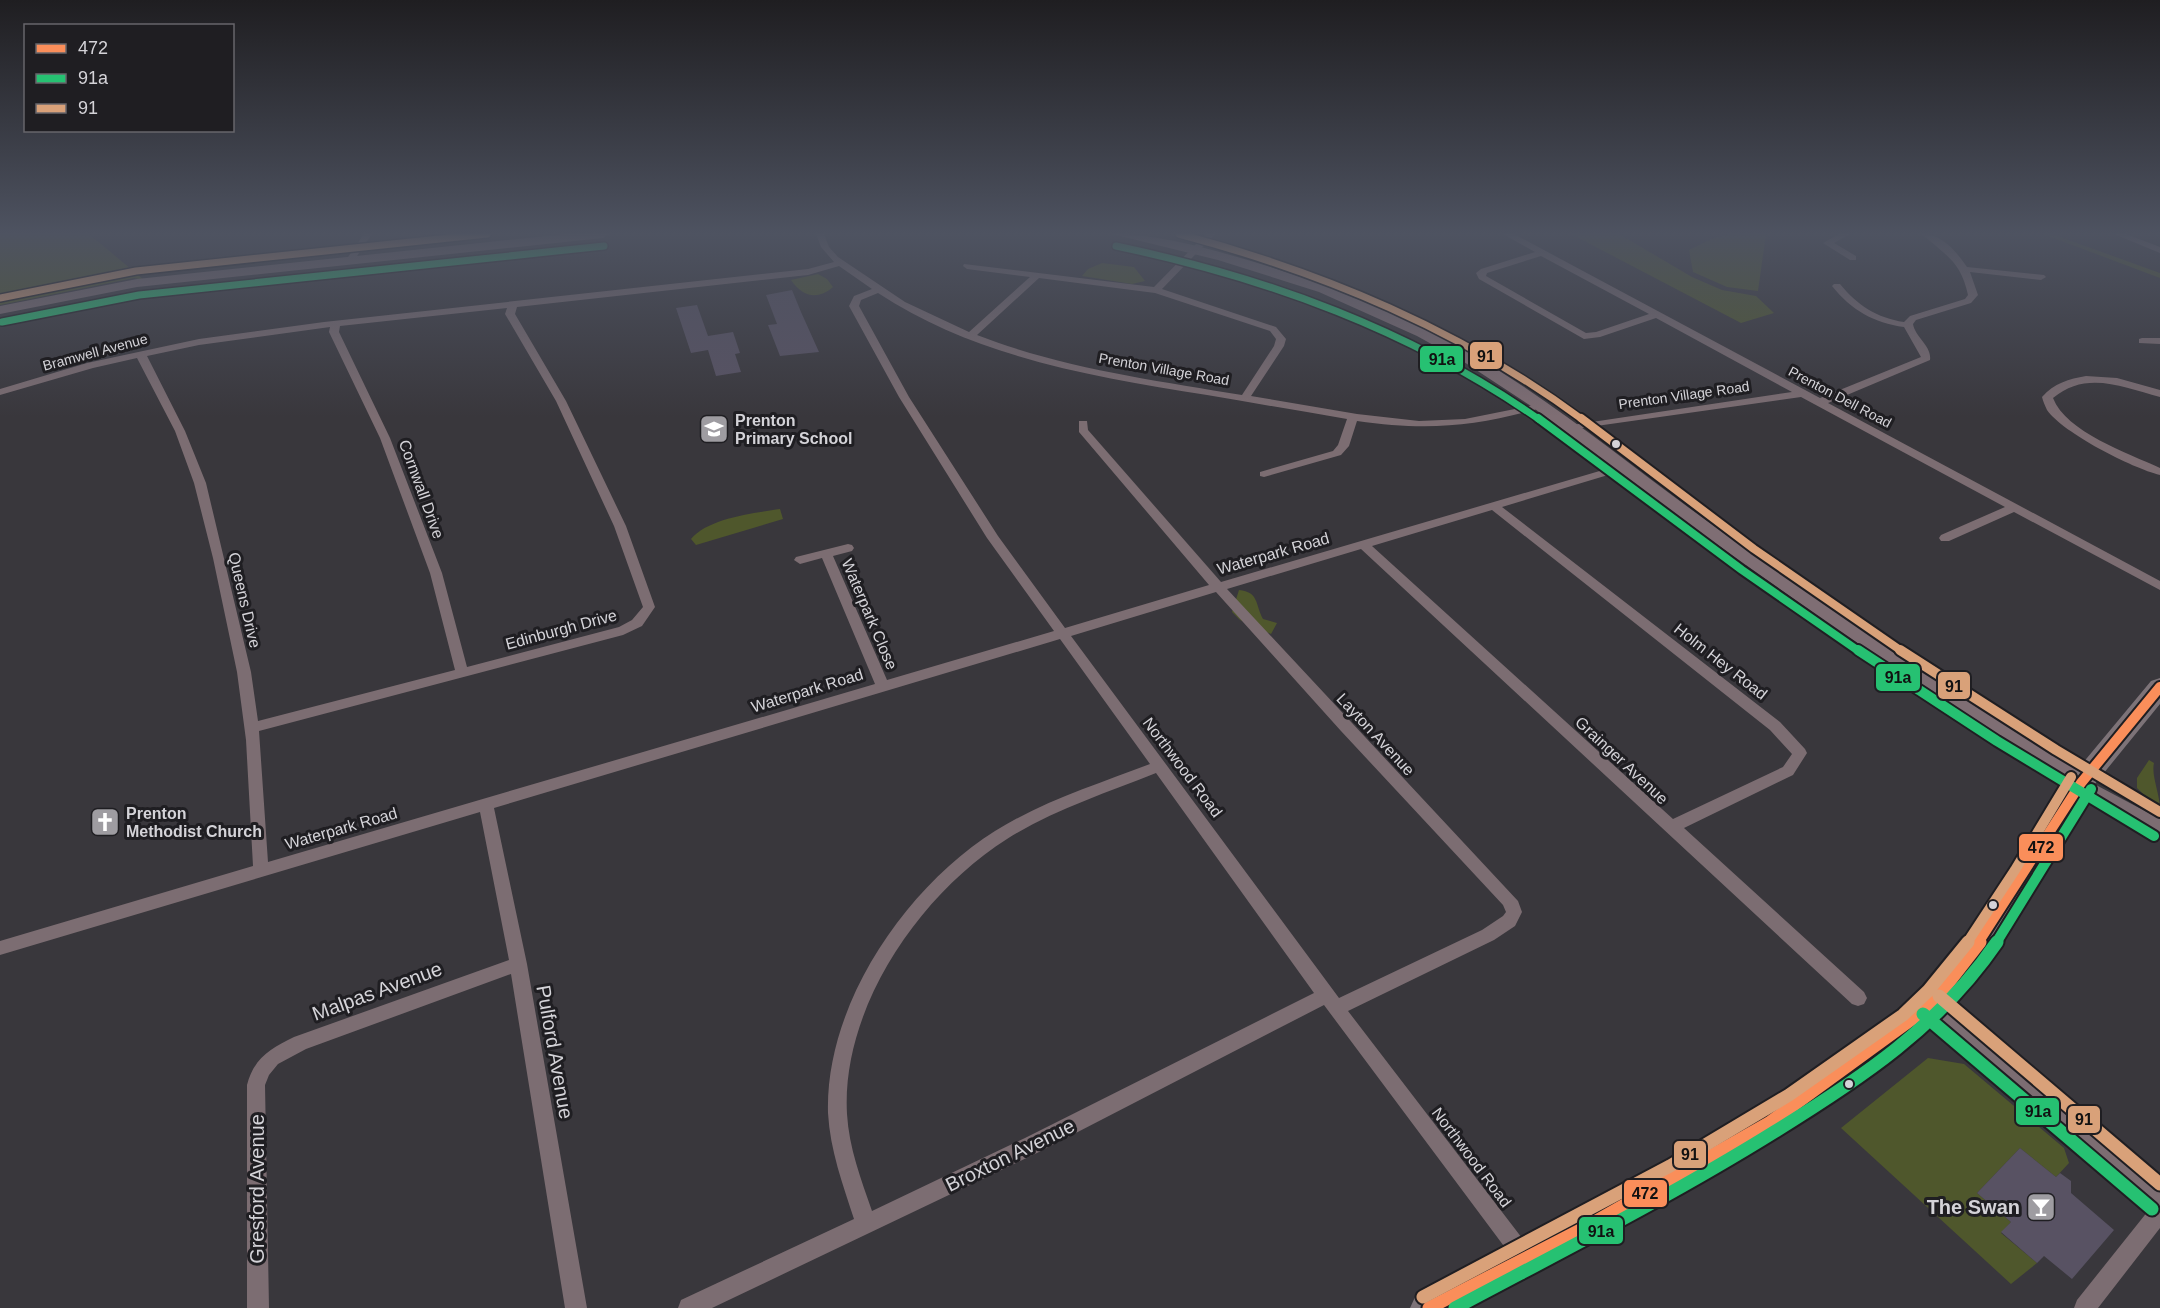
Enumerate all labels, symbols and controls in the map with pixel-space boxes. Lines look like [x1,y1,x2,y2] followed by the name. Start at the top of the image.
[24,24,234,132] legend
[78,38,108,58] text: 472
[78,68,109,88] text: 91a
[78,98,98,118] text: 91
[41,330,149,374] street label: Bramwell Avenue
[1469,341,1503,370] line badge: 91
[1419,345,1464,373] line badge: 91a
[1477,348,1495,365] text: 91
[1098,350,1230,388] street label: Prenton Village Road
[1429,351,1455,368] text: 91a
[1786,363,1894,431] street label: Prenton Dell Road
[1617,378,1751,412] street label: Prenton Village Road
[735,412,852,447] place label: Prenton Primary School
[698,413,730,445] school or university icon: Prenton Primary School
[396,437,447,541] street label: Cornwall Drive
[1610,438,1622,450] unlabelled marker
[1215,529,1331,578] street label: Waterpark Road
[225,551,264,650] street label: Queens Drive
[839,556,901,672] street label: Waterpark Close
[504,606,619,653] street label: Edinburgh Drive
[1671,620,1770,703] street label: Holm Hey Road
[1875,663,1921,692] line badge: 91a
[749,665,865,716] street label: Waterpark Road
[1885,669,1911,686] text: 91a
[1937,671,1971,700] line badge: 91
[1945,678,1963,695] text: 91
[1333,690,1418,779] street label: Layton Avenue
[1572,713,1671,807] street label: Grainger Avenue
[1140,714,1226,820] street label: Northwood Road
[283,804,399,853] street label: Waterpark Road
[126,805,262,840] place label: Prenton Methodist Church
[89,806,121,838] church icon: Prenton Methodist Church
[2018,833,2064,862] line badge: 472
[2028,839,2054,856] text: 472
[1987,899,1999,911] unlabelled marker
[309,957,445,1025] street label: Malpas Avenue
[532,983,578,1121] street label: Pulford Avenue
[1843,1078,1855,1090] unlabelled marker
[2015,1097,2060,1126] line badge: 91a
[2025,1103,2051,1120] text: 91a
[1429,1104,1515,1210] street label: Northwood Road
[2067,1105,2101,1134] line badge: 91
[2075,1111,2093,1128] text: 91
[246,1114,268,1264] street label: Gresford Avenue
[942,1114,1078,1196] street label: Broxton Avenue
[1673,1140,1707,1169] line badge: 91
[1681,1146,1699,1163] text: 91
[1623,1179,1668,1208] line badge: 472
[1632,1185,1658,1202] text: 472
[2025,1191,2057,1223] bar icon: The Swan
[1927,1196,2020,1218] place label: The Swan
[1578,1216,1624,1245] line badge: 91a
[1588,1223,1614,1240] text: 91a

